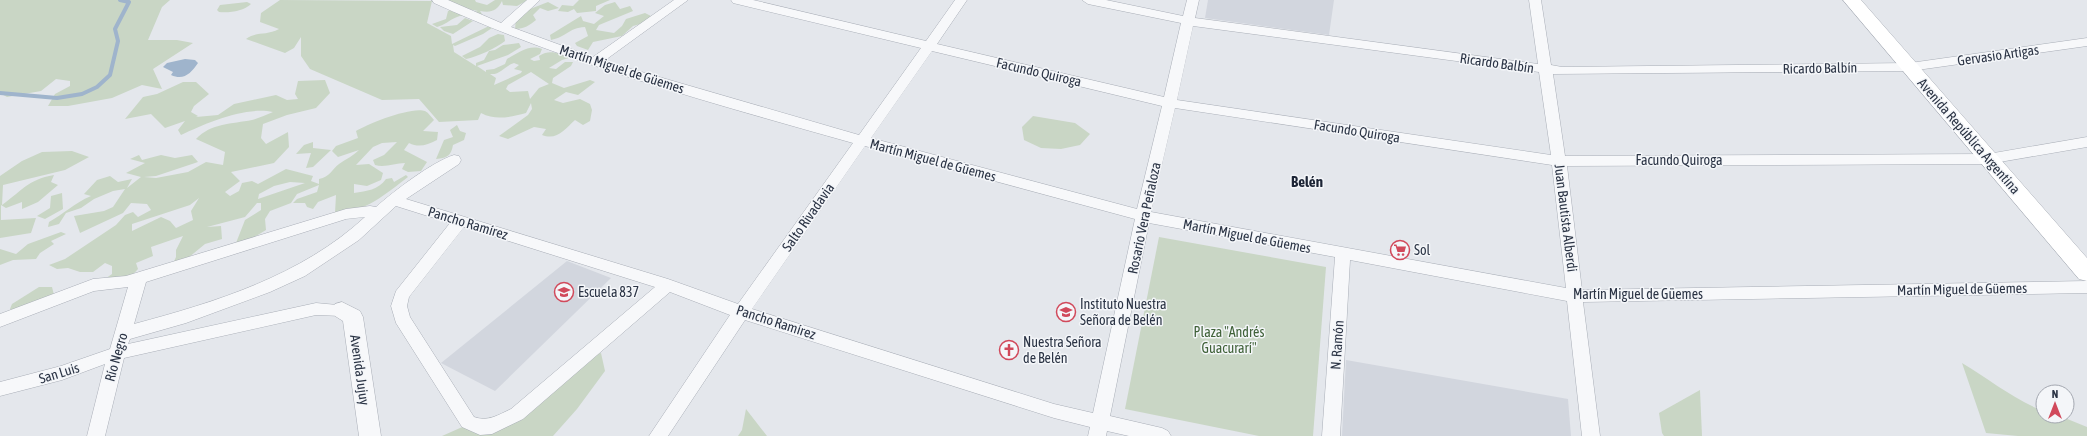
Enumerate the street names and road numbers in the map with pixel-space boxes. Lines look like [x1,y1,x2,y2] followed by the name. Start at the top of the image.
[558,41,686,97] street label: Martín Miguel de Güemes
[1956,41,2040,69] street label: Gervasio Artigas
[1459,50,1535,76] street label: Ricardo Balbín
[995,54,1083,90] street label: Facundo Quiroga
[1783,59,1857,77] street label: Ricardo Balbín
[1914,75,2024,197] street label: Avenida República Argentina
[1313,116,1401,146] street label: Facundo Quiroga
[868,135,998,185] street label: Martín Miguel de Güemes
[1636,152,1722,168] street label: Facundo Quiroga
[1124,161,1164,275] street label: Rosario Vera Peñaloza
[1551,163,1581,273] street label: Juan Bautista Alberdi
[779,180,837,254] street label: Salto Rivadavia
[426,203,510,243] street label: Pancho Ramírez
[1182,216,1312,256] street label: Martín Miguel de Güemes
[1897,280,2027,298] street label: Martín Miguel de Güemes
[1573,286,1703,302] street label: Martín Miguel de Güemes
[734,302,818,342] street label: Pancho Ramírez
[1327,320,1347,370] street label: N. Ramón
[101,331,131,383] street label: Río Negro
[347,334,373,406] street label: Avenida Jujuy
[37,359,81,387] street label: San Luis

